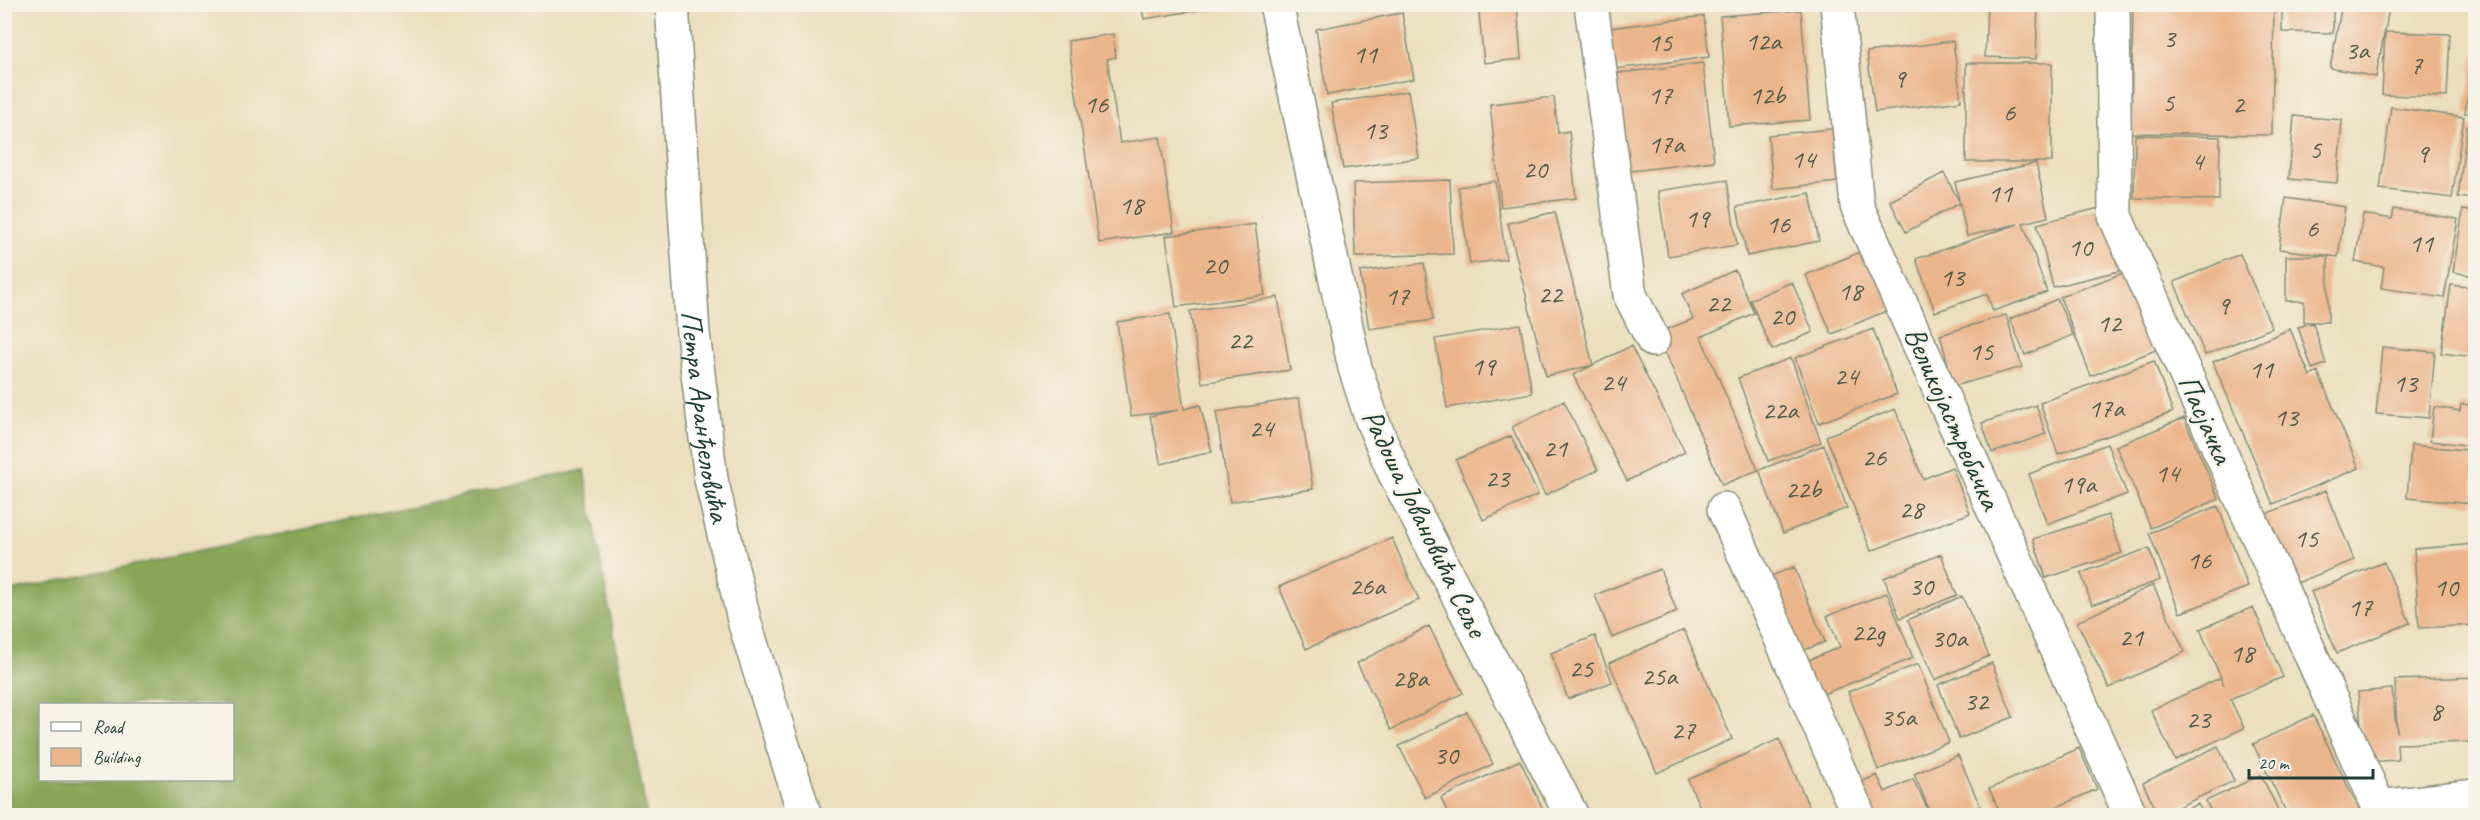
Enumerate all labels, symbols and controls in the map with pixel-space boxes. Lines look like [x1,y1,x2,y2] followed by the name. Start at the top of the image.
[2163,21,2177,55] house number: 3
[1745,24,1783,58] house number: 12a
[1648,25,1674,59] house number: 15
[2345,33,2371,67] house number: 3a
[1353,37,1379,71] house number: 11
[2410,48,2424,82] house number: 7
[1893,61,1907,95] house number: 9
[1648,78,1674,112] house number: 17
[1749,78,1786,112] house number: 12b
[2162,85,2176,119] house number: 5
[1084,87,1109,121] house number: 16
[2232,87,2246,121] house number: 2
[2003,95,2016,129] house number: 6
[1363,113,1389,147] house number: 13
[1648,127,1686,161] house number: 17a
[2309,132,2323,166] house number: 5
[2416,136,2430,170] house number: 9
[1791,142,1818,176] house number: 14
[2191,144,2206,178] house number: 4
[1523,152,1549,186] house number: 20
[1988,176,2014,210] house number: 11
[1119,188,1146,222] house number: 18
[1685,201,1711,235] house number: 19
[1766,207,1791,241] house number: 16
[2306,211,2319,245] house number: 6
[2409,226,2435,260] house number: 11
[2068,230,2094,264] house number: 10
[1203,248,1229,282] house number: 20
[1940,260,1966,294] house number: 13
[1838,274,1865,308] house number: 18
[1538,277,1564,311] house number: 22
[1385,279,1411,313] house number: 17
[1706,286,1732,320] house number: 22
[2217,288,2231,322] house number: 9
[1770,299,1796,333] house number: 20
[2097,306,2123,340] house number: 12
[673,310,740,528] street label: Петра Аранђеловића
[1896,321,2011,517] street label: Великојастребачка
[1228,323,1254,357] house number: 22
[1969,334,1995,368] house number: 15
[1471,349,1497,383] house number: 19
[2249,352,2275,386] house number: 11
[1834,359,1861,393] house number: 24
[1601,365,1628,399] house number: 24
[2393,366,2419,400] house number: 13
[2170,369,2243,471] street label: Пасјачка
[2088,391,2126,425] house number: 17a
[1762,393,1800,427] house number: 22a
[2274,400,2300,434] house number: 13
[1353,403,1498,645] street label: Радоша Јовановића Сеље
[1249,411,1276,445] house number: 24
[1543,431,1569,465] house number: 21
[1862,440,1887,474] house number: 26
[2155,456,2182,490] house number: 14
[1485,461,1511,495] house number: 23
[2060,467,2098,501] house number: 19a
[1785,472,1822,506] house number: 22b
[1899,492,1926,526] house number: 28
[2294,521,2320,555] house number: 15
[2187,543,2212,577] house number: 16
[1349,569,1387,603] house number: 26a
[1909,569,1935,603] house number: 30
[2434,570,2460,604] house number: 10
[2348,590,2374,624] house number: 17
[1851,615,1886,649] house number: 22g
[2119,620,2145,654] house number: 21
[1931,621,1969,655] house number: 30a
[2230,636,2257,670] house number: 18
[1569,651,1595,685] house number: 25
[1641,659,1679,693] house number: 25a
[1392,661,1430,695] house number: 28a
[1964,684,1990,718] house number: 32
[2430,694,2445,728] house number: 8
[1880,700,1918,734] house number: 35a
[2186,702,2212,736] house number: 23
[39,703,234,781] legend
[1671,713,1697,747] house number: 27
[93,716,126,738] text: Road
[1434,738,1460,772] house number: 30
[2249,742,2374,780] scale bar
[93,746,142,768] text: Building
[2258,752,2291,774] text: 20 m

